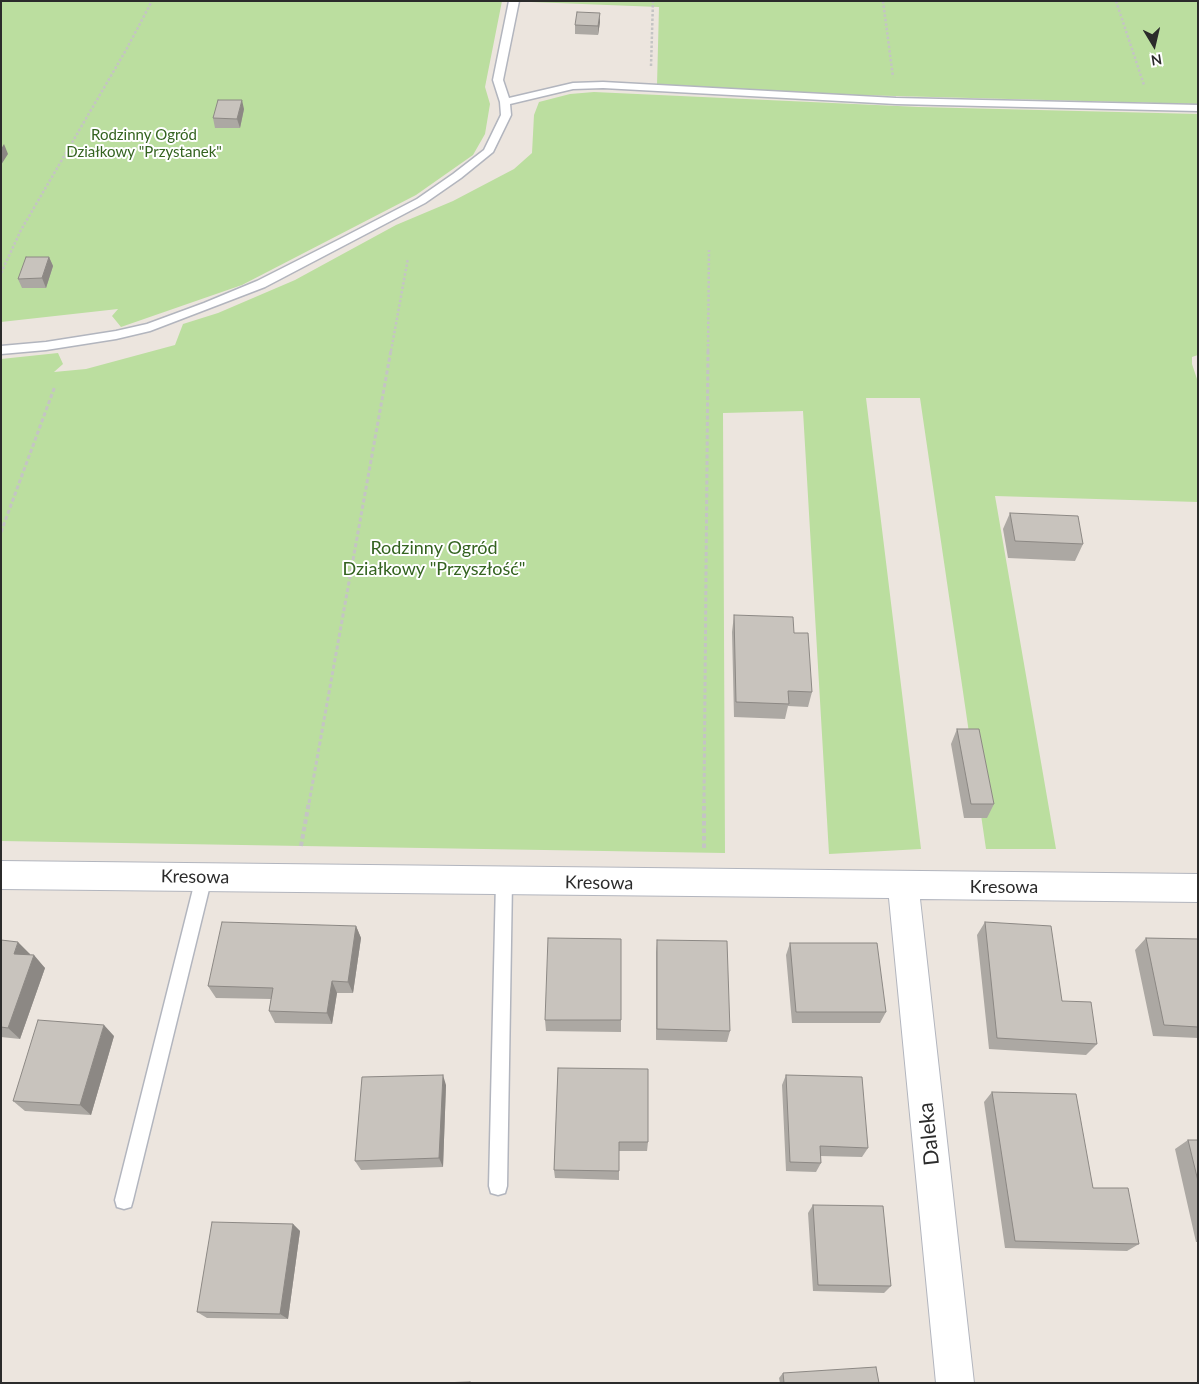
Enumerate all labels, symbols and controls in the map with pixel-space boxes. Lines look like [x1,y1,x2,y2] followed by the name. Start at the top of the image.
[1129,20,1179,70] north arrow
[1150,51,1163,70] text: N
[66,126,222,161] park label: Rodzinny Ogród Działkowy "Przystanek"
[342,537,526,580] park label: Rodzinny Ogród Działkowy "Przyszłość"
[161,866,229,888] street label: Kresowa
[565,872,633,894] street label: Kresowa
[970,876,1038,898] street label: Kresowa
[913,1101,945,1167] street label: Daleka

